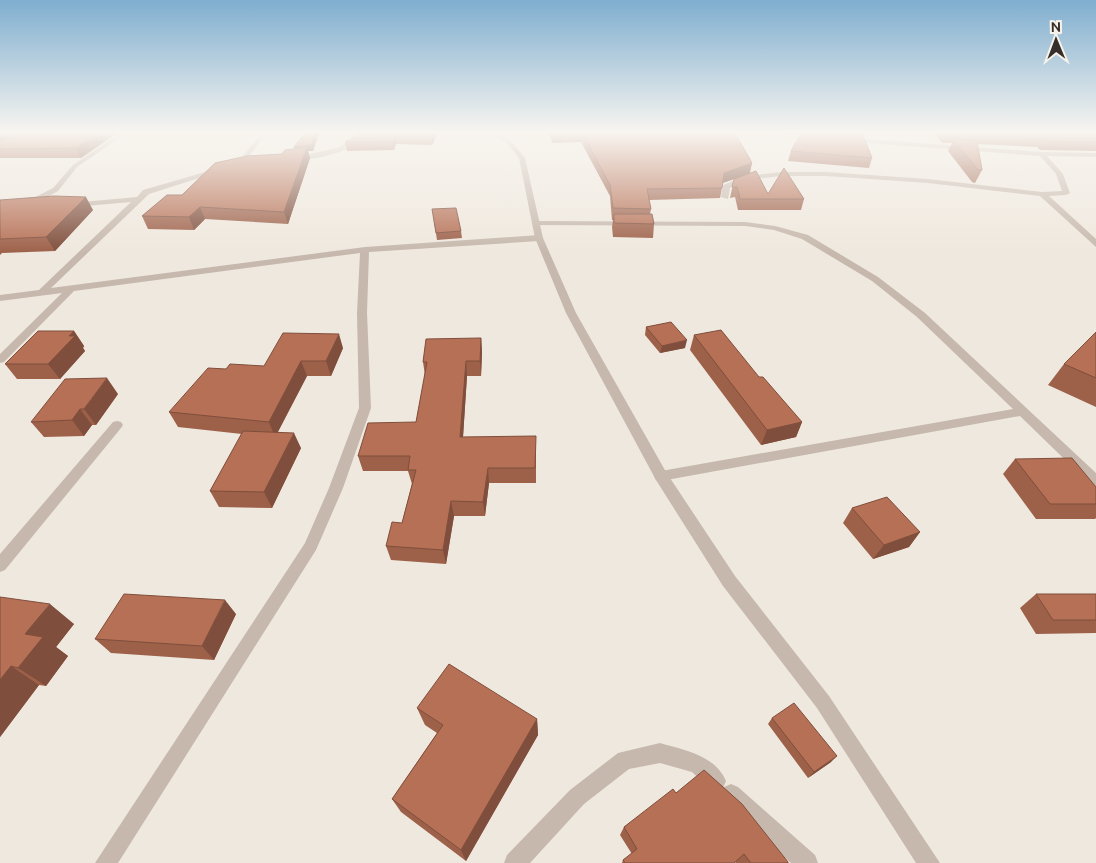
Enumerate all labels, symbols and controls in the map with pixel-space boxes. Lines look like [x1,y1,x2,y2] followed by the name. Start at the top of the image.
[1031,15,1081,65] north arrow
[1050,19,1061,35] text: N

